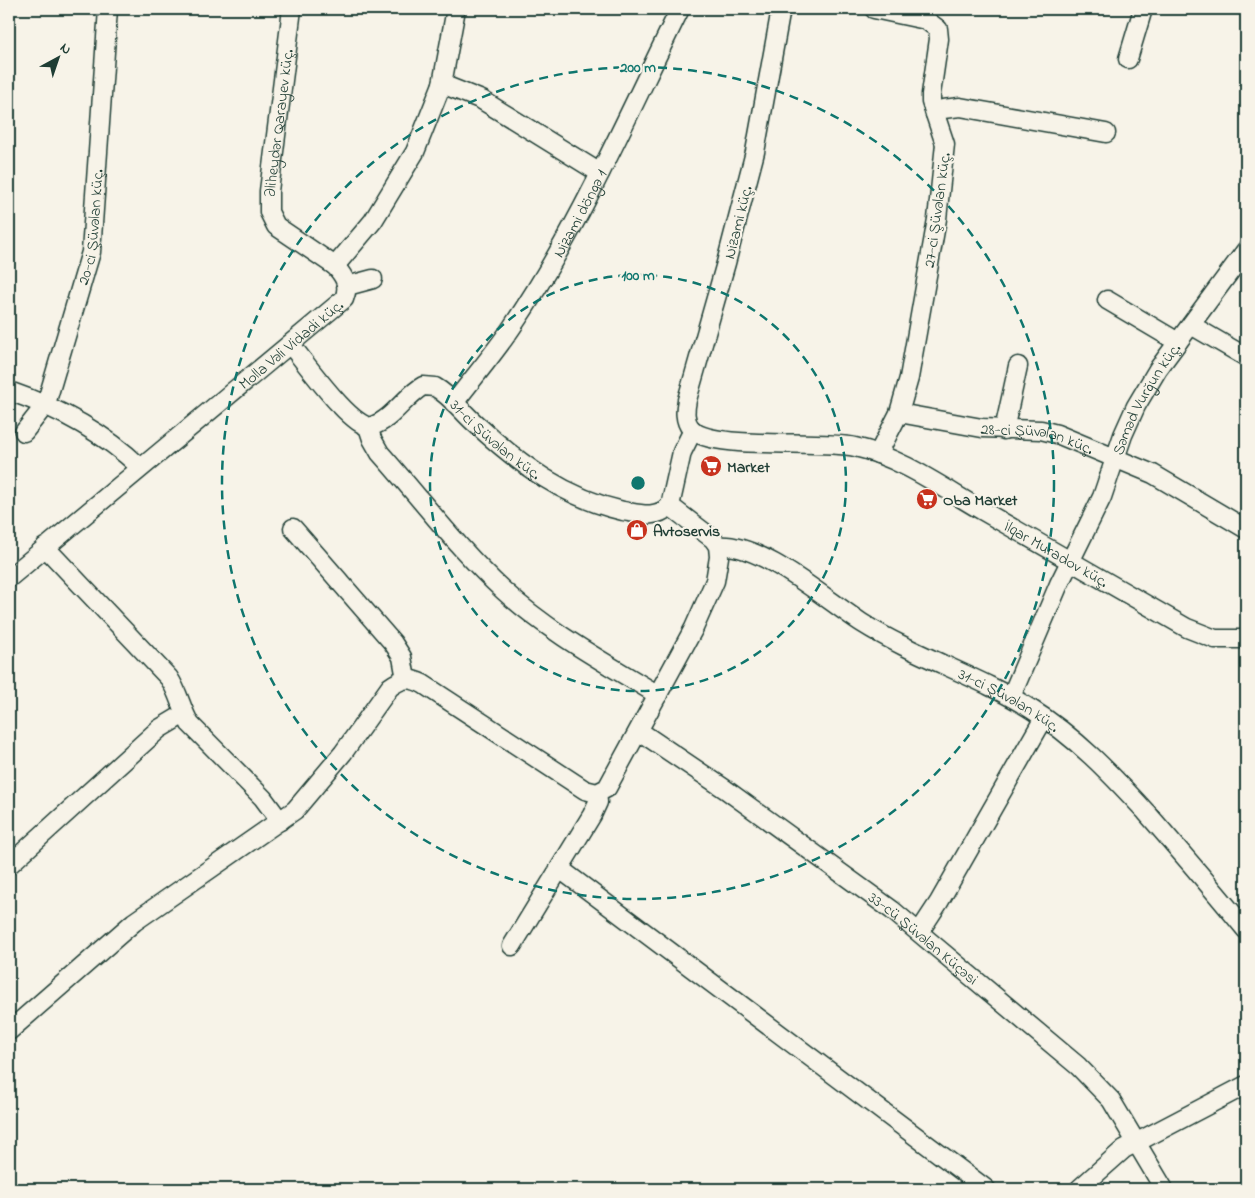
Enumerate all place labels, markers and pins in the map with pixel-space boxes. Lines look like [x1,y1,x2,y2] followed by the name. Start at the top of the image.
[699,454,723,478] supermarket icon: Market
[727,456,770,480] place label: Market
[629,474,647,492] centre of rings
[915,487,939,511] supermarket icon: Oba Market
[943,489,1018,513] place label: Oba Market
[625,518,649,542] shop icon: Avtoservis
[653,520,720,544] place label: Avtoservis

